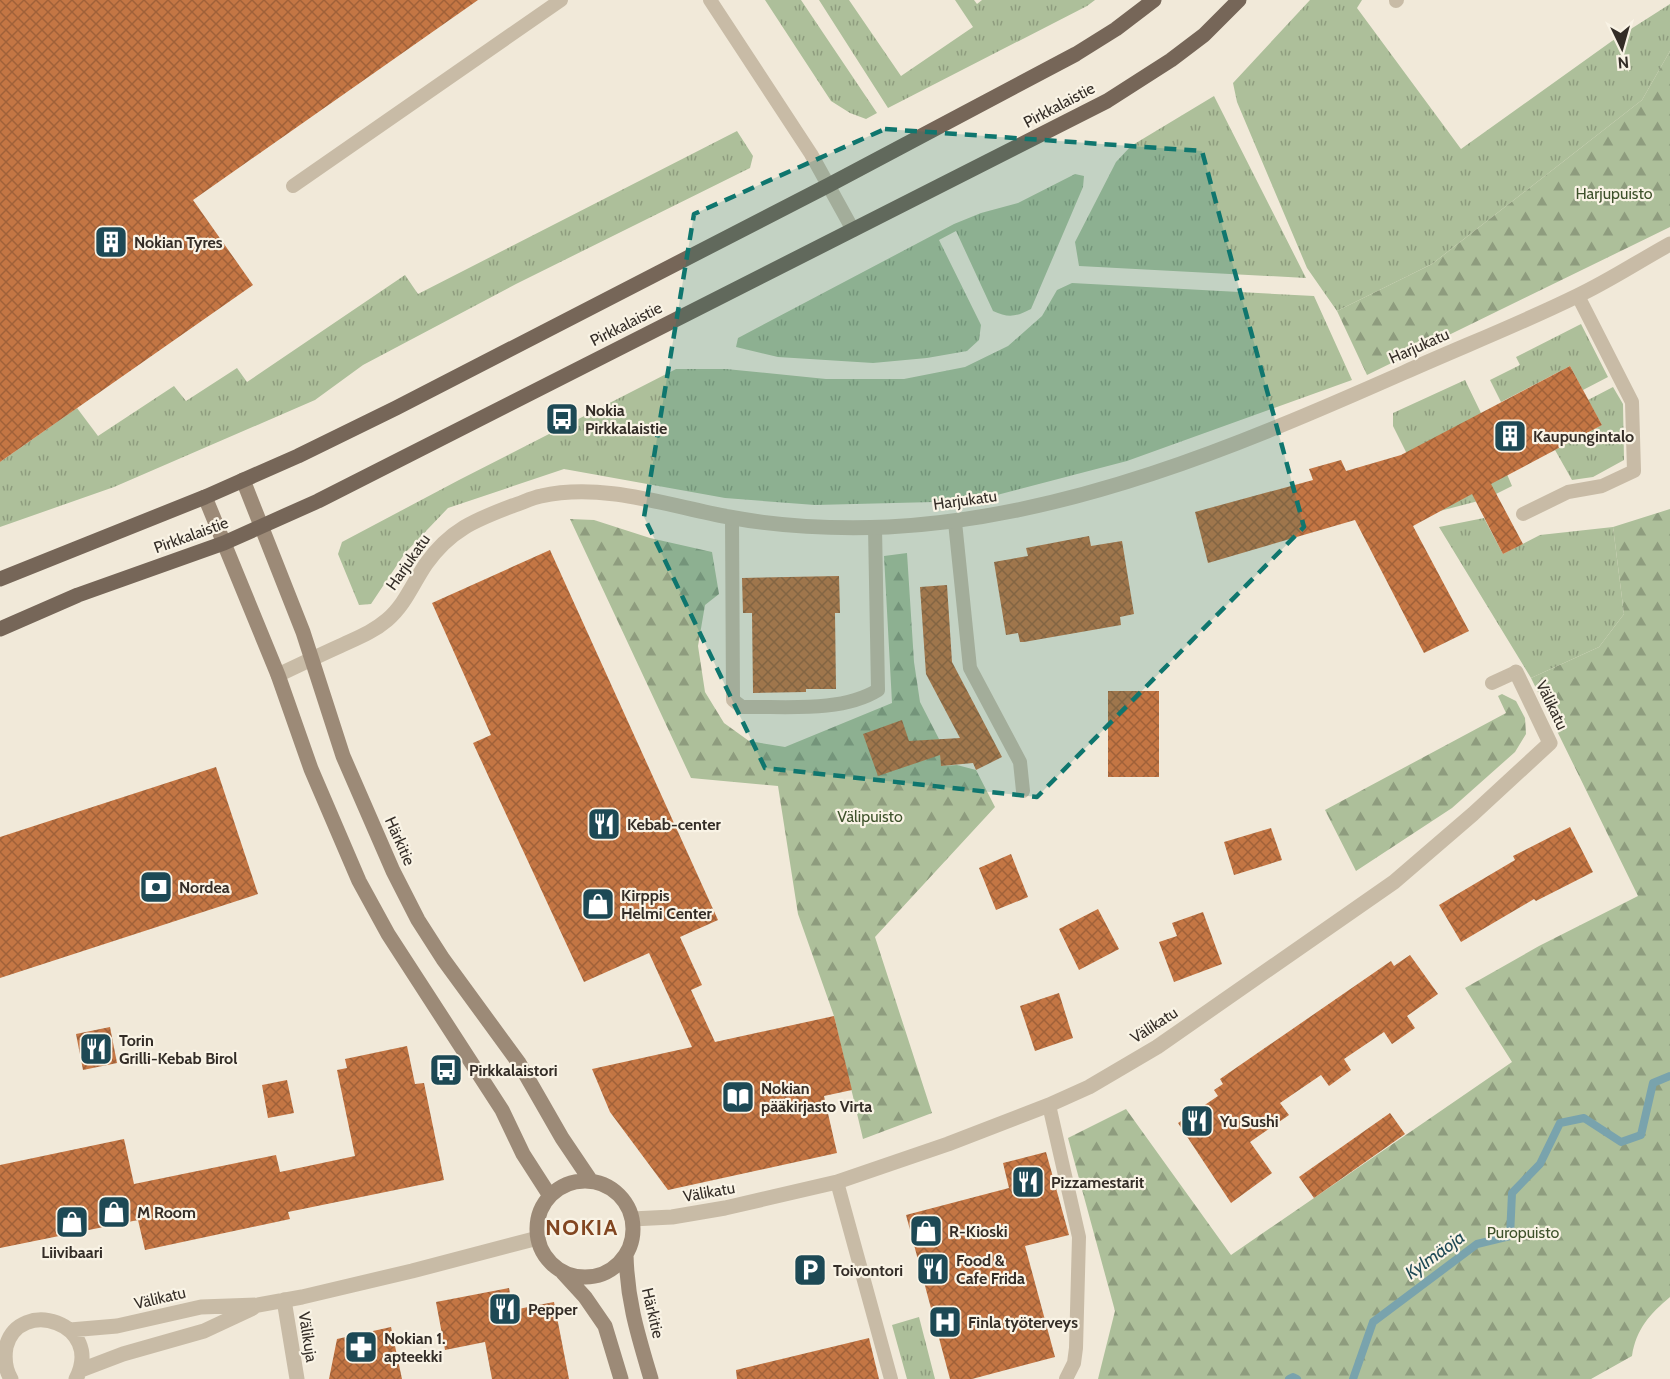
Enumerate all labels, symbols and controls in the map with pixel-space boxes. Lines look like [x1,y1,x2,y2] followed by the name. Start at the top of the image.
[1592,18,1652,78] north arrow
[1617,52,1630,72] text: N
[1020,78,1098,132] street label: Pirkkalaistie
[1575,184,1653,203] park label: Harjupuisto
[93,224,129,260] building icon: Nokian Tyres
[134,233,223,252] place label: Nokian Tyres
[587,298,665,350] street label: Pirkkalaistie
[1386,324,1452,368] street label: Harjukatu
[544,401,580,437] bus stop icon: Nokia Pirkkalaistie
[585,401,667,438] place label: Nokia Pirkkalaistie
[1492,418,1528,454] building icon: Kaupungintalo
[1533,427,1634,446] place label: Kaupungintalo
[932,486,998,514] street label: Harjukatu
[151,513,231,557] street label: Pirkkalaistie
[382,530,434,594] street label: Harjukatu
[1532,677,1572,733] street label: Välikatu
[586,806,622,842] restaurant icon: Kebab-center
[837,807,903,826] park label: Välipuisto
[381,814,419,868] street label: Härkitie
[627,815,722,834] place label: Kebab-center
[138,869,174,905] bank icon: Nordea
[179,878,230,897] place label: Nordea
[580,886,616,922] shop icon: Kirppis Helmi Center
[621,886,713,923] place label: Kirppis Helmi Center
[1127,1003,1181,1047] street label: Välikatu
[78,1031,114,1067] restaurant icon: Torin Grilli-Kebab Birol
[119,1031,237,1068] place label: Torin Grilli-Kebab Birol
[428,1052,464,1088] bus stop icon: Pirkkalaistori
[469,1061,558,1080] place label: Pirkkalaistori
[720,1079,756,1115] library icon: Nokian pääkirjasto Virta
[761,1079,872,1116] place label: Nokian pääkirjasto Virta
[1179,1103,1215,1139] restaurant icon: Yu Sushi
[1219,1112,1279,1131] place label: Yu Sushi
[1010,1164,1046,1200] restaurant icon: Pizzamestarit
[1051,1173,1145,1192] place label: Pizzamestarit
[682,1178,736,1206] street label: Välikatu
[96,1194,132,1230] shop icon: M Room
[137,1203,196,1222] place label: M Room
[54,1204,90,1240] shop icon: Liivibaari
[908,1213,944,1249] shop icon: R-Kioski
[545,1214,619,1241] district label: NOKIA
[949,1222,1008,1241] place label: R-Kioski
[1487,1223,1559,1242] park label: Puropuisto
[1401,1226,1469,1284] water label: Kylmäoja
[41,1243,103,1262] place label: Liivibaari
[915,1251,951,1287] restaurant icon: Food & Cafe Frida
[956,1251,1025,1288] place label: Food & Cafe Frida
[792,1252,828,1288] parking icon: Toivontori
[833,1261,903,1280] place label: Toivontori
[132,1283,188,1313] street label: Välikatu
[638,1286,668,1340] street label: Härkitie
[487,1291,523,1327] restaurant icon: Pepper
[528,1300,578,1319] place label: Pepper
[927,1304,963,1340] hospital icon: Finla työterveys
[295,1311,321,1364] street label: Välikuja
[968,1313,1078,1332] place label: Finla työterveys
[343,1329,379,1365] pharmacy icon: Nokian 1. apteekki
[384,1329,446,1366] place label: Nokian 1. apteekki

